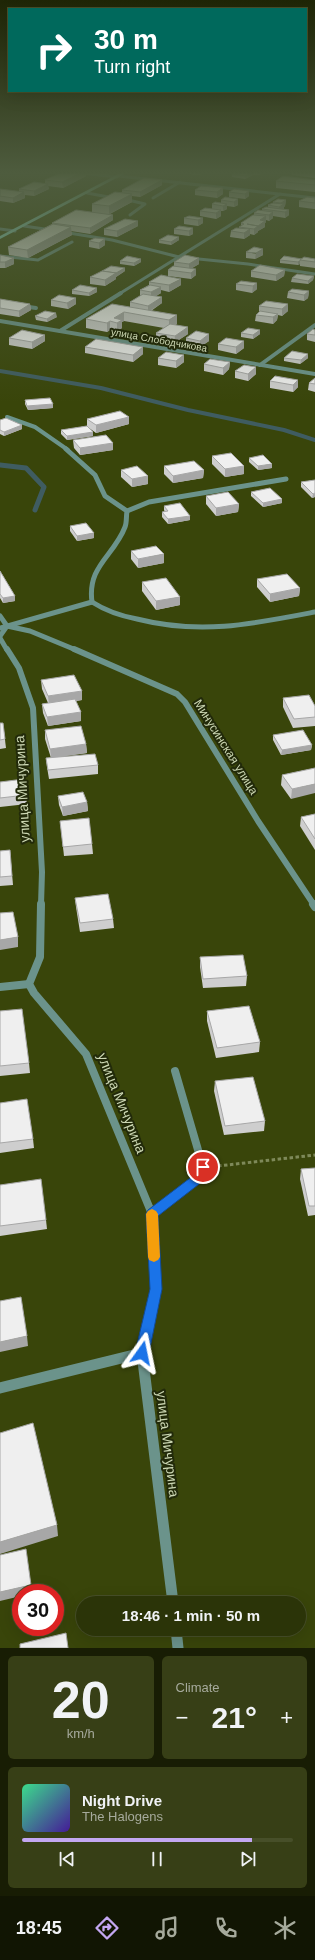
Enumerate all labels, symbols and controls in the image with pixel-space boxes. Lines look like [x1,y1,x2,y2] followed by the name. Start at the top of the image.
[28,24,80,76] icon: right
[94,24,158,55] text: 30 m
[94,57,170,77] text: Turn right
[110,326,208,354] street label: улица Слободчикова
[191,697,261,797] street label: Минусинская улица
[11,735,33,843] street label: улица Мичурина
[95,1050,150,1156] street label: улица Мичурина
[186,1150,220,1184] pin
[192,1156,214,1178] icon: arrive
[121,1332,163,1374] position arrow
[154,1390,182,1498] street label: улица Мичурина
[12,1584,64,1636] speed limit sign: 30
[122,1607,260,1624] text: 18:46 · 1 min · 50 m
[52,1671,110,1729] text: 20
[176,1680,220,1695] text: Climate
[212,1701,257,1734] text: 21°
[176,1705,188,1730] text: −
[280,1705,293,1730] text: +
[67,1726,95,1741] text: km/h
[82,1792,162,1809] text: Night Drive
[82,1809,163,1824] text: The Halogens
[56,1848,78,1870] icon: previous
[146,1848,168,1870] icon: pause
[237,1848,259,1870] icon: next
[93,1914,121,1942] icon: directions
[153,1914,181,1942] icon: music
[212,1914,240,1942] icon: phone
[271,1914,299,1942] icon: climate
[16,1918,62,1938] text: 18:45

